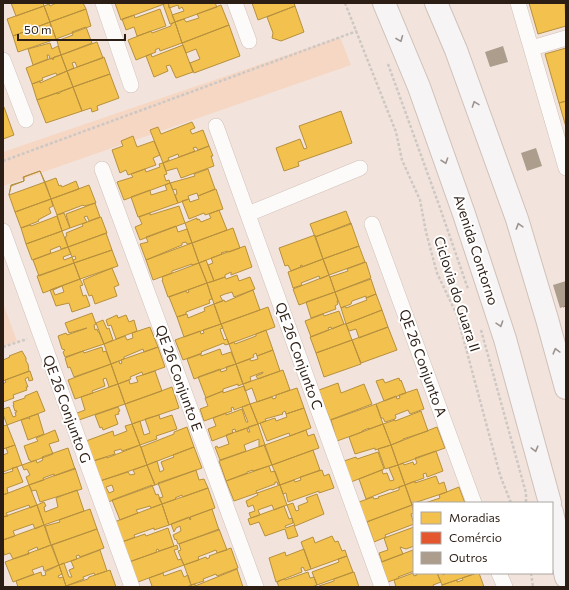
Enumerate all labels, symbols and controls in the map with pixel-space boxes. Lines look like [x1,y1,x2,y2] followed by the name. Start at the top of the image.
[18,16,125,42] scale bar
[24,22,52,36] text: 50 m
[395,35,403,42] one-way arrow
[471,100,480,107] one-way arrow
[440,157,449,164] one-way arrow
[451,192,502,307] street label: Avenida Contorno
[515,223,524,230] one-way arrow
[431,234,484,354] street label: Ciclovia do Guara II
[272,300,327,412] street label: QE 26 Conjunto C
[396,307,451,419] street label: QE 26 Conjunto A
[495,320,504,327] one-way arrow
[152,322,207,433] street label: QE 26 Conjunto E
[552,347,561,354] one-way arrow
[40,353,95,465] street label: QE 26 Conjunto G
[530,445,539,452] one-way arrow
[413,502,553,574] legend
[449,510,500,524] text: Moradias
[449,530,502,544] text: Comércio
[449,550,488,564] text: Outros

